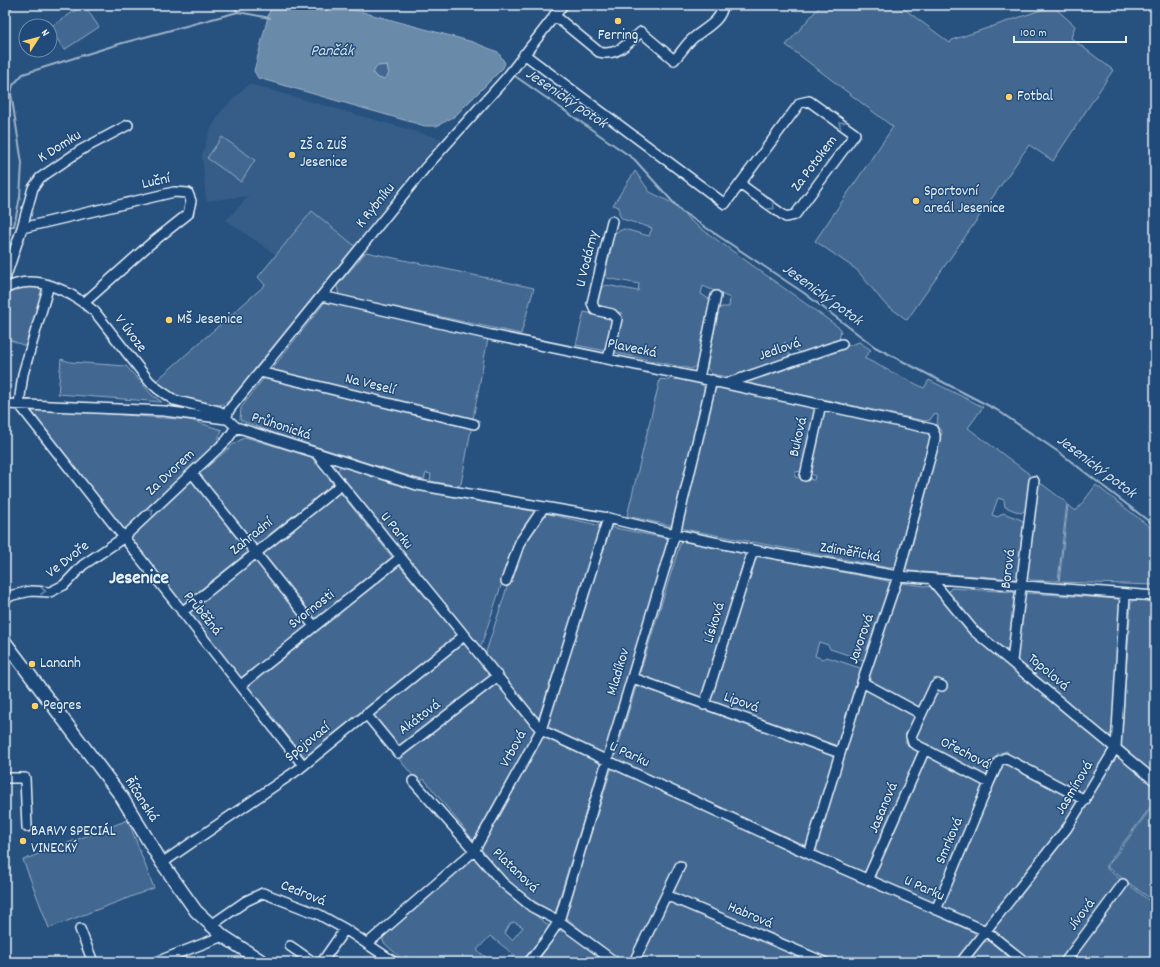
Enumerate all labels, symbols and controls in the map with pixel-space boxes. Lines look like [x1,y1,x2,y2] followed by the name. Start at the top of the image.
[613,16,623,26] marker: Ferring
[18,18,58,58] north arrow
[1014,18,1126,44] scale bar
[598,25,638,47] place label: Ferring
[1020,25,1047,42] text: 100 m
[36,26,53,41] text: N
[310,40,355,63] water label: Pančák
[521,63,613,136] water label: Jesenický potok
[1017,86,1053,108] place label: Fotbal
[1004,92,1014,102] marker: Fotbal
[838,121,845,129] one-way arrow
[34,125,86,169] street label: K Domku
[786,131,844,197] street label: Za Potokem
[300,135,348,174] place label: ZŠ a ZUŠ Jesenice
[287,150,297,160] marker: ZŠ a ZUŠ Jesenice
[140,168,173,196] street label: Luční
[351,179,401,233] street label: K Rybníku
[924,181,1005,220] place label: Sportovní areál Jesenice
[911,196,921,206] marker: Sportovní areál Jesenice
[768,202,775,210] one-way arrow
[570,227,606,290] street label: U Vodárny
[777,258,868,333] water label: Jesenický potok
[177,309,243,331] place label: MŠ Jesenice
[108,310,152,358] street label: V Úvoze
[164,315,174,325] marker: MŠ Jesenice
[756,332,804,367] street label: Jedlová
[605,333,659,365] street label: Plavecká
[343,368,399,402] street label: Na Veselí
[248,407,314,447] street label: Průhonická
[784,414,814,459] street label: Buková
[1051,429,1142,505] water label: Jesenický potok
[141,444,201,502] street label: Za Dvorem
[374,507,418,555] street label: U Parku
[146,508,154,516] one-way arrow
[226,512,279,561] street label: Zahradní
[42,536,95,584] street label: Ve Dvoře
[818,537,882,569] street label: Zdiměřická
[996,547,1022,590] street label: Borová
[109,566,169,593] district label: Jesenice
[284,585,340,635] street label: Svornosti
[40,587,46,596] one-way arrow
[177,587,227,641] street label: Průběžná
[698,599,732,646] street label: Lísková
[843,611,881,667] street label: Javorová
[601,645,637,698] street label: Mladíkov
[1022,649,1074,697] street label: Topolová
[40,653,81,675] place label: Lananh
[27,659,37,669] marker: Lananh
[720,686,762,720] street label: Lipová
[43,695,81,717] place label: Pegres
[394,695,446,741] street label: Akátová
[30,701,40,711] marker: Pegres
[281,717,336,768] street label: Spojovací
[495,726,533,772] street label: Vrbová
[936,732,995,776] street label: Ořechová
[605,736,653,774] street label: U Parku
[1050,757,1100,819] street label: Jasmínová
[118,773,164,827] street label: Říčanská
[863,779,905,837] street label: Jasanová
[930,814,970,868] street label: Smrková
[31,821,116,860] place label: BARVY SPECIÁL VINECKÝ
[18,836,28,846] marker: BARVY SPECIÁL VINECKÝ
[487,843,544,899] street label: Platanová
[900,870,948,908] street label: U Parku
[277,875,329,913] street label: Cedrová
[1063,894,1102,936] street label: Jívová
[724,897,776,936] street label: Habrová

